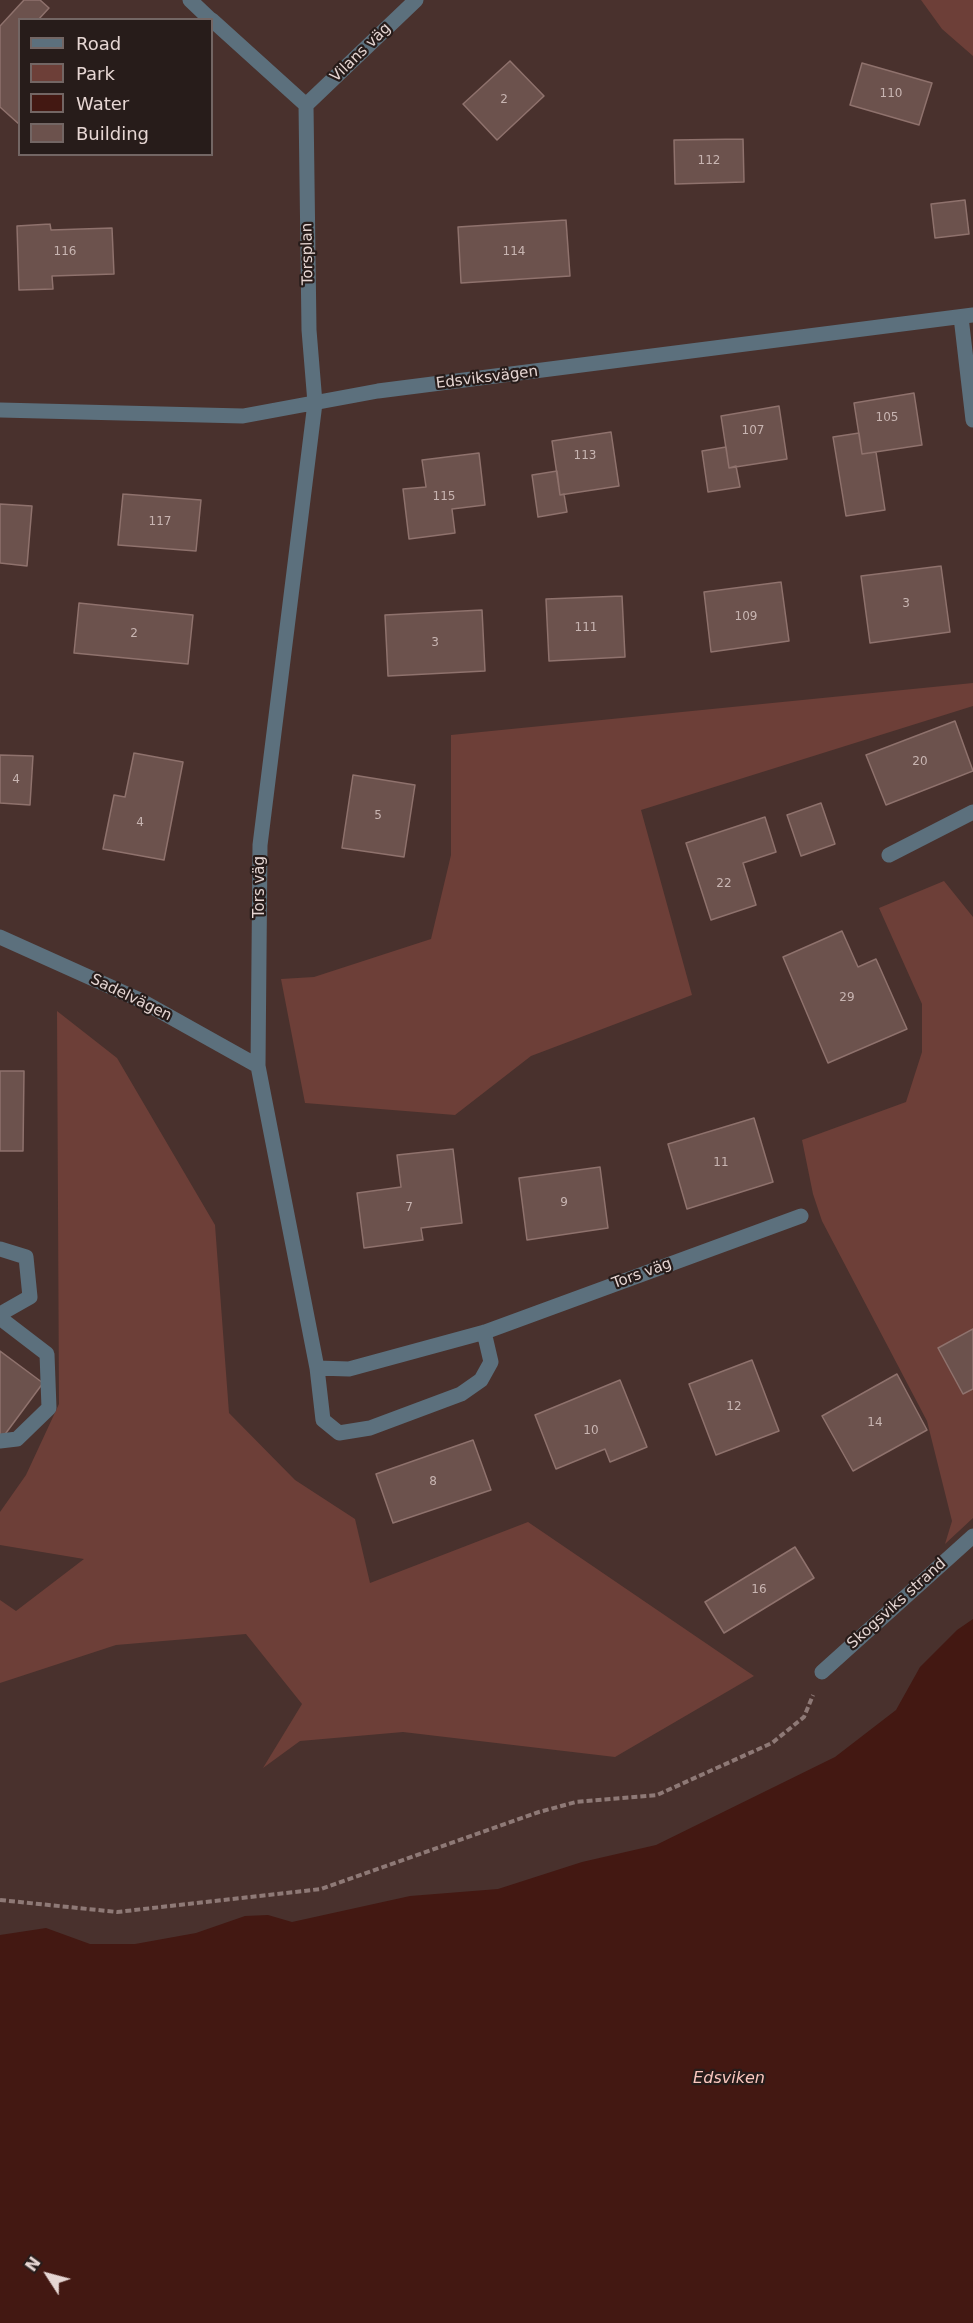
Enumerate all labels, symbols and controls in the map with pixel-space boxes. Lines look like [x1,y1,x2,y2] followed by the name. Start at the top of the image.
[18,18,213,156] legend
[327,20,395,86] street label: Vilans väg
[76,33,121,54] text: Road
[76,63,115,84] text: Park
[880,87,902,101] house number: 110
[76,93,129,114] text: Water
[500,93,508,107] house number: 2
[76,123,149,144] text: Building
[698,154,720,168] house number: 112
[298,223,318,285] street label: Torsplan
[54,245,76,259] house number: 116
[503,245,525,259] house number: 114
[435,363,539,393] street label: Edsviksvägen
[876,411,898,425] house number: 105
[742,424,764,438] house number: 107
[574,449,596,463] house number: 113
[433,490,455,504] house number: 115
[149,515,171,529] house number: 117
[902,597,910,611] house number: 3
[735,610,757,624] house number: 109
[575,621,597,635] house number: 111
[130,627,138,641] house number: 2
[431,636,439,650] house number: 3
[912,755,928,769] house number: 20
[12,773,20,787] house number: 4
[374,809,382,823] house number: 5
[136,816,144,830] house number: 4
[251,856,269,918] street label: Tors väg
[716,877,732,891] house number: 22
[88,971,174,1025] street label: Sadelvägen
[839,991,855,1005] house number: 29
[713,1156,729,1170] house number: 11
[560,1196,568,1210] house number: 9
[405,1201,413,1215] house number: 7
[610,1255,674,1293] street label: Tors väg
[726,1400,742,1414] house number: 12
[867,1416,883,1430] house number: 14
[583,1424,599,1438] house number: 10
[429,1475,437,1489] house number: 8
[844,1555,950,1653] street label: Skogsviks strand
[751,1583,767,1597] house number: 16
[693,2069,765,2089] water label: Edsviken
[18,2245,78,2305] north arrow
[21,2253,45,2275] text: N

